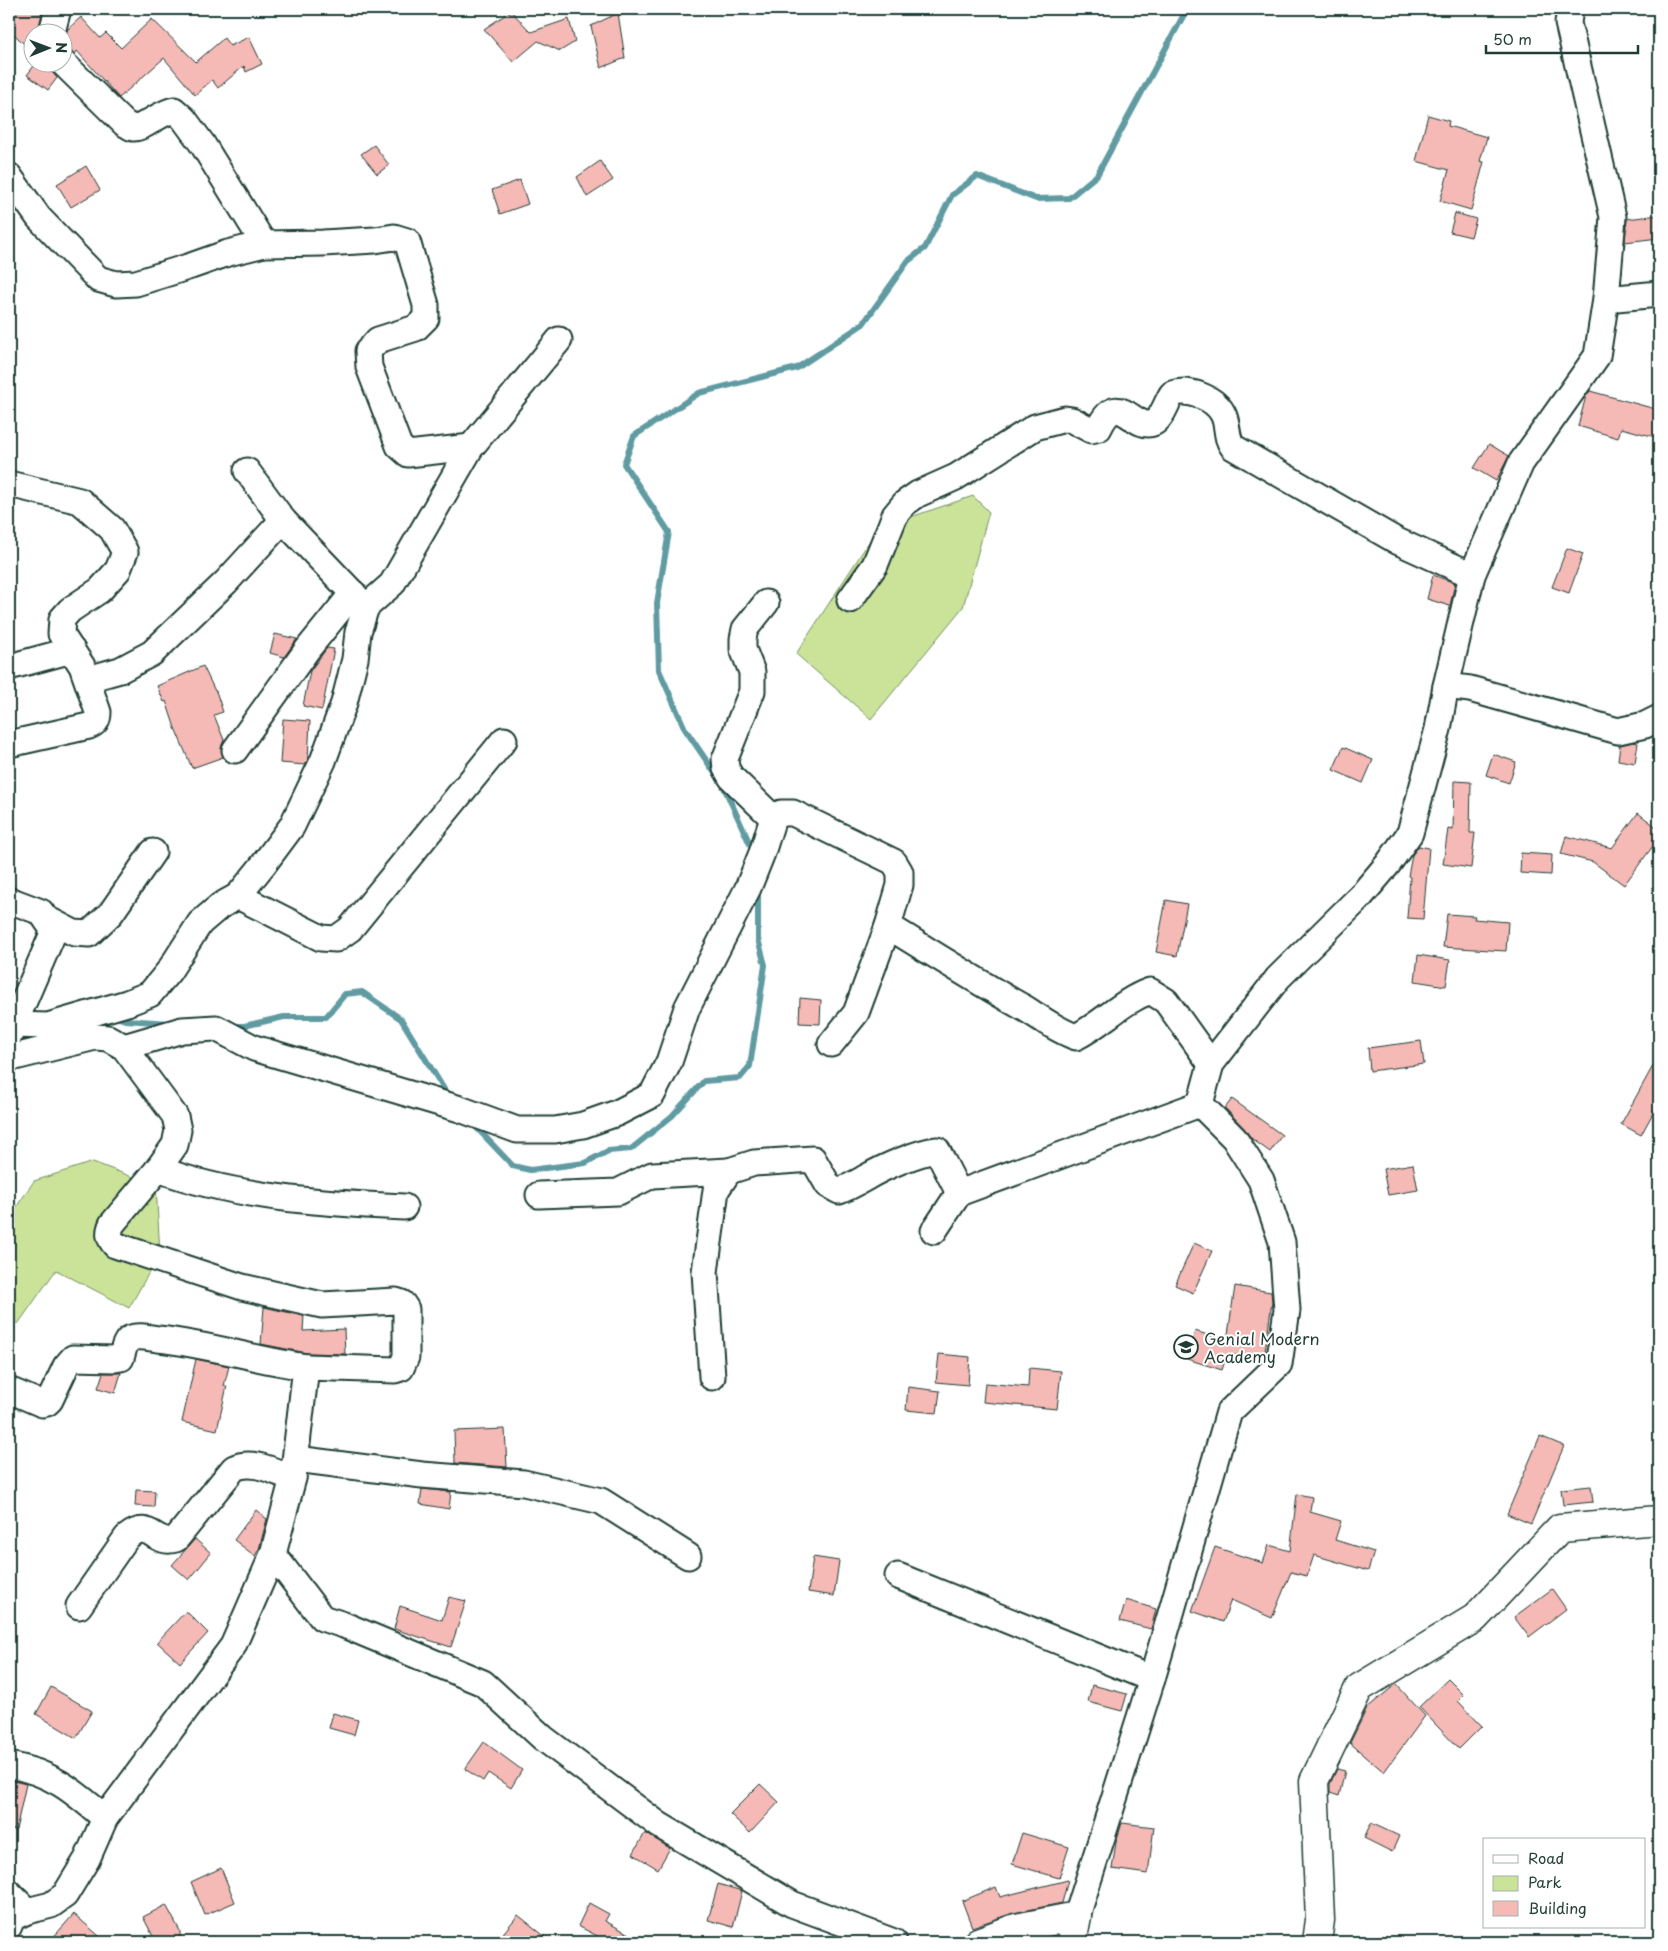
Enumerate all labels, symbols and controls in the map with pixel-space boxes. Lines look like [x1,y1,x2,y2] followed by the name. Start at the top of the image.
[22,22,72,72] north arrow
[1486,22,1638,54] scale bar
[1493,27,1532,50] text: 50 m
[51,42,72,53] text: N
[1204,1326,1320,1368] place label: Genial Modern Academy
[1173,1334,1199,1360] school or university icon: Genial Modern Academy
[1483,1838,1646,1928] legend
[1528,1846,1564,1869] text: Road
[1528,1870,1562,1893] text: Park
[1528,1896,1587,1919] text: Building

